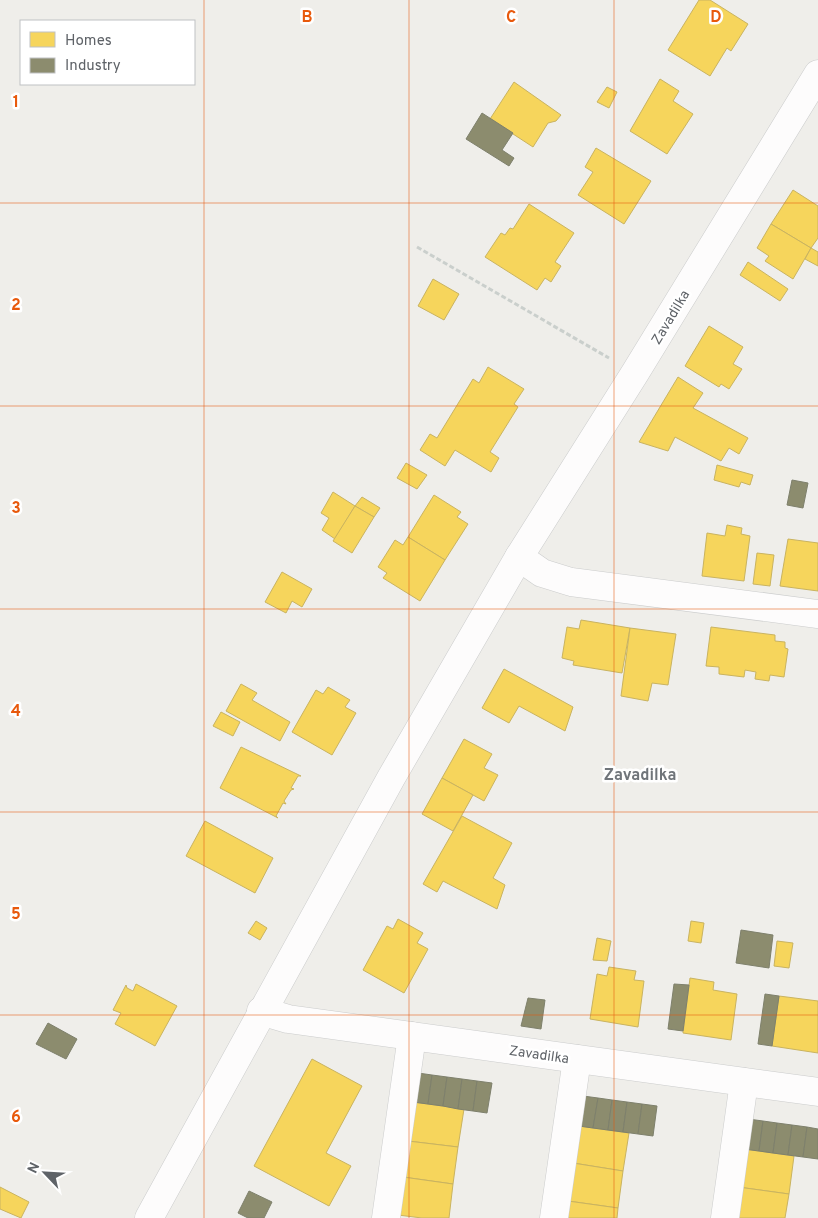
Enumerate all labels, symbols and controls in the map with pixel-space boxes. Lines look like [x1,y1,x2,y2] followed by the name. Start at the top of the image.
[301,8,313,28] text: B
[506,8,516,28] text: C
[710,8,722,28] text: D
[20,20,195,85] legend
[65,32,112,51] text: Homes
[65,57,121,76] text: Industry
[13,93,19,113] text: 1
[648,287,694,348] street label: Zavadilka
[11,296,21,316] text: 2
[11,499,21,519] text: 3
[11,702,21,722] text: 4
[604,766,676,786] district label: Zavadilka
[11,905,21,925] text: 5
[508,1043,570,1068] street label: Zavadilka
[11,1108,21,1128] text: 6
[20,1148,70,1198] north arrow
[25,1160,44,1176] text: N

